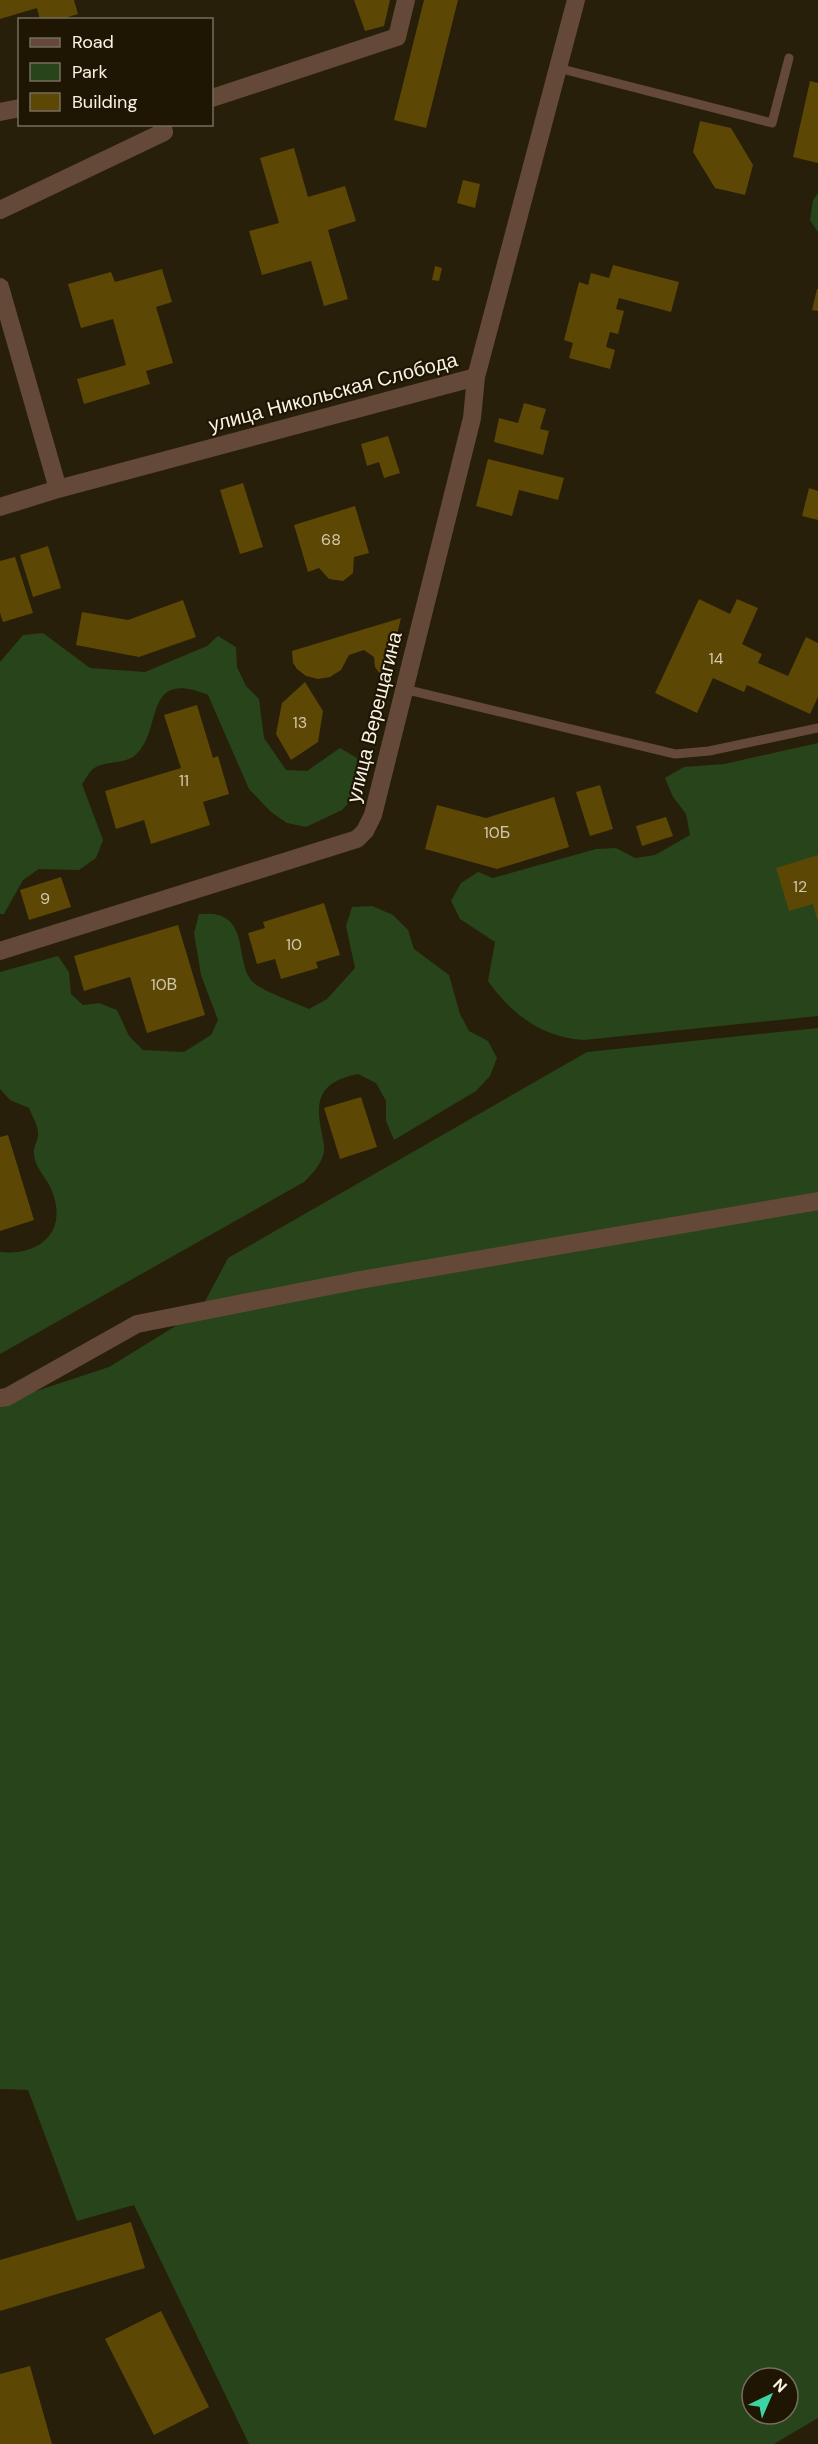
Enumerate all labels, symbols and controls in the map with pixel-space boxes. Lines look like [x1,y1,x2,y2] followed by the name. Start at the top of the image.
[18,18,213,126] legend
[72,30,114,54] text: Road
[72,60,108,84] text: Park
[72,90,137,114] text: Building
[206,346,461,438] street label: улица Никольская Слобода
[321,529,341,550] house number: 68
[340,628,408,805] street label: улица Верещагина
[709,648,724,669] house number: 14
[293,712,307,733] house number: 13
[179,770,189,791] house number: 11
[484,822,510,843] house number: 10Б
[793,876,807,897] house number: 12
[40,888,50,909] house number: 9
[286,934,302,955] house number: 10
[151,974,177,995] house number: 10В
[740,2366,800,2426] north arrow
[769,2374,792,2397] text: N

